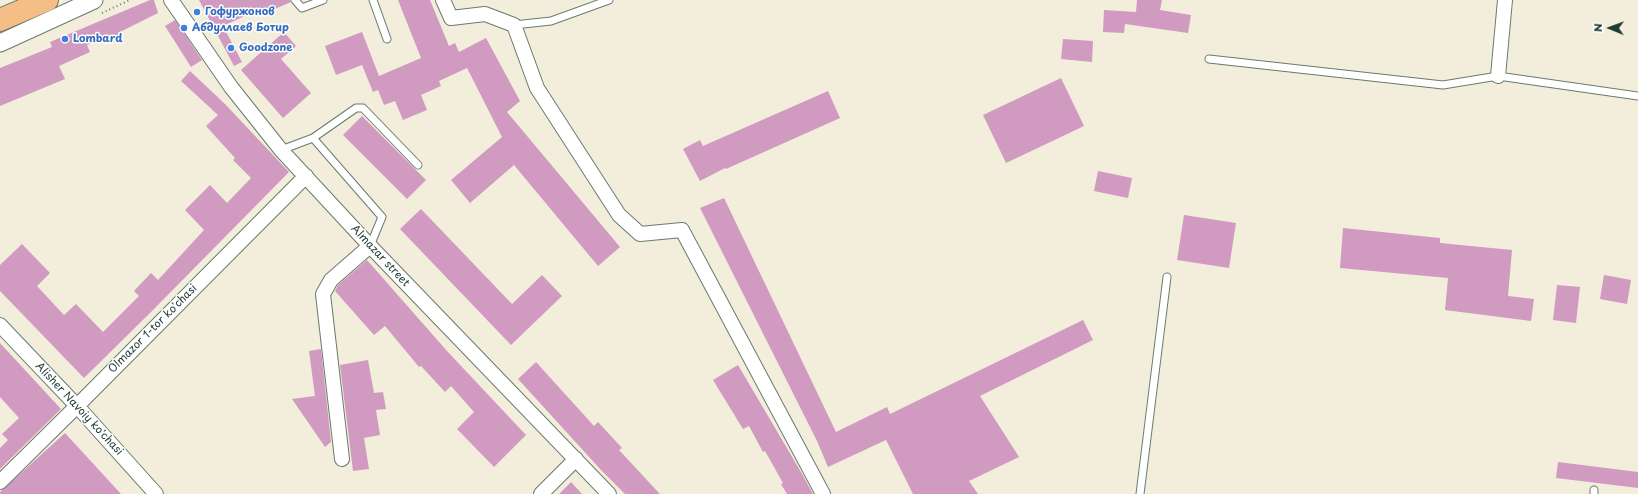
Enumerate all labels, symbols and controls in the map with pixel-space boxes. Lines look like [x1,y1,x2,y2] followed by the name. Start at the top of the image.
[205,5,275,19] place label: Гофуржонов
[192,7,202,17] marker: Гофуржонов
[1590,8,1630,48] north arrow
[192,21,289,35] place label: Абдуллаев Ботир
[179,23,189,33] marker: Абдуллаев Ботир
[1589,23,1606,32] text: N
[73,32,123,46] place label: Lombard
[60,34,70,44] marker: Lombard
[239,41,292,55] place label: Goodzone
[226,43,236,53] marker: Goodzone
[348,222,412,290] street label: Almazar street
[106,282,200,376] street label: Olmazor 1-tor ko'chasi
[32,360,126,458] street label: Alisher Navoiy ko'chasi

